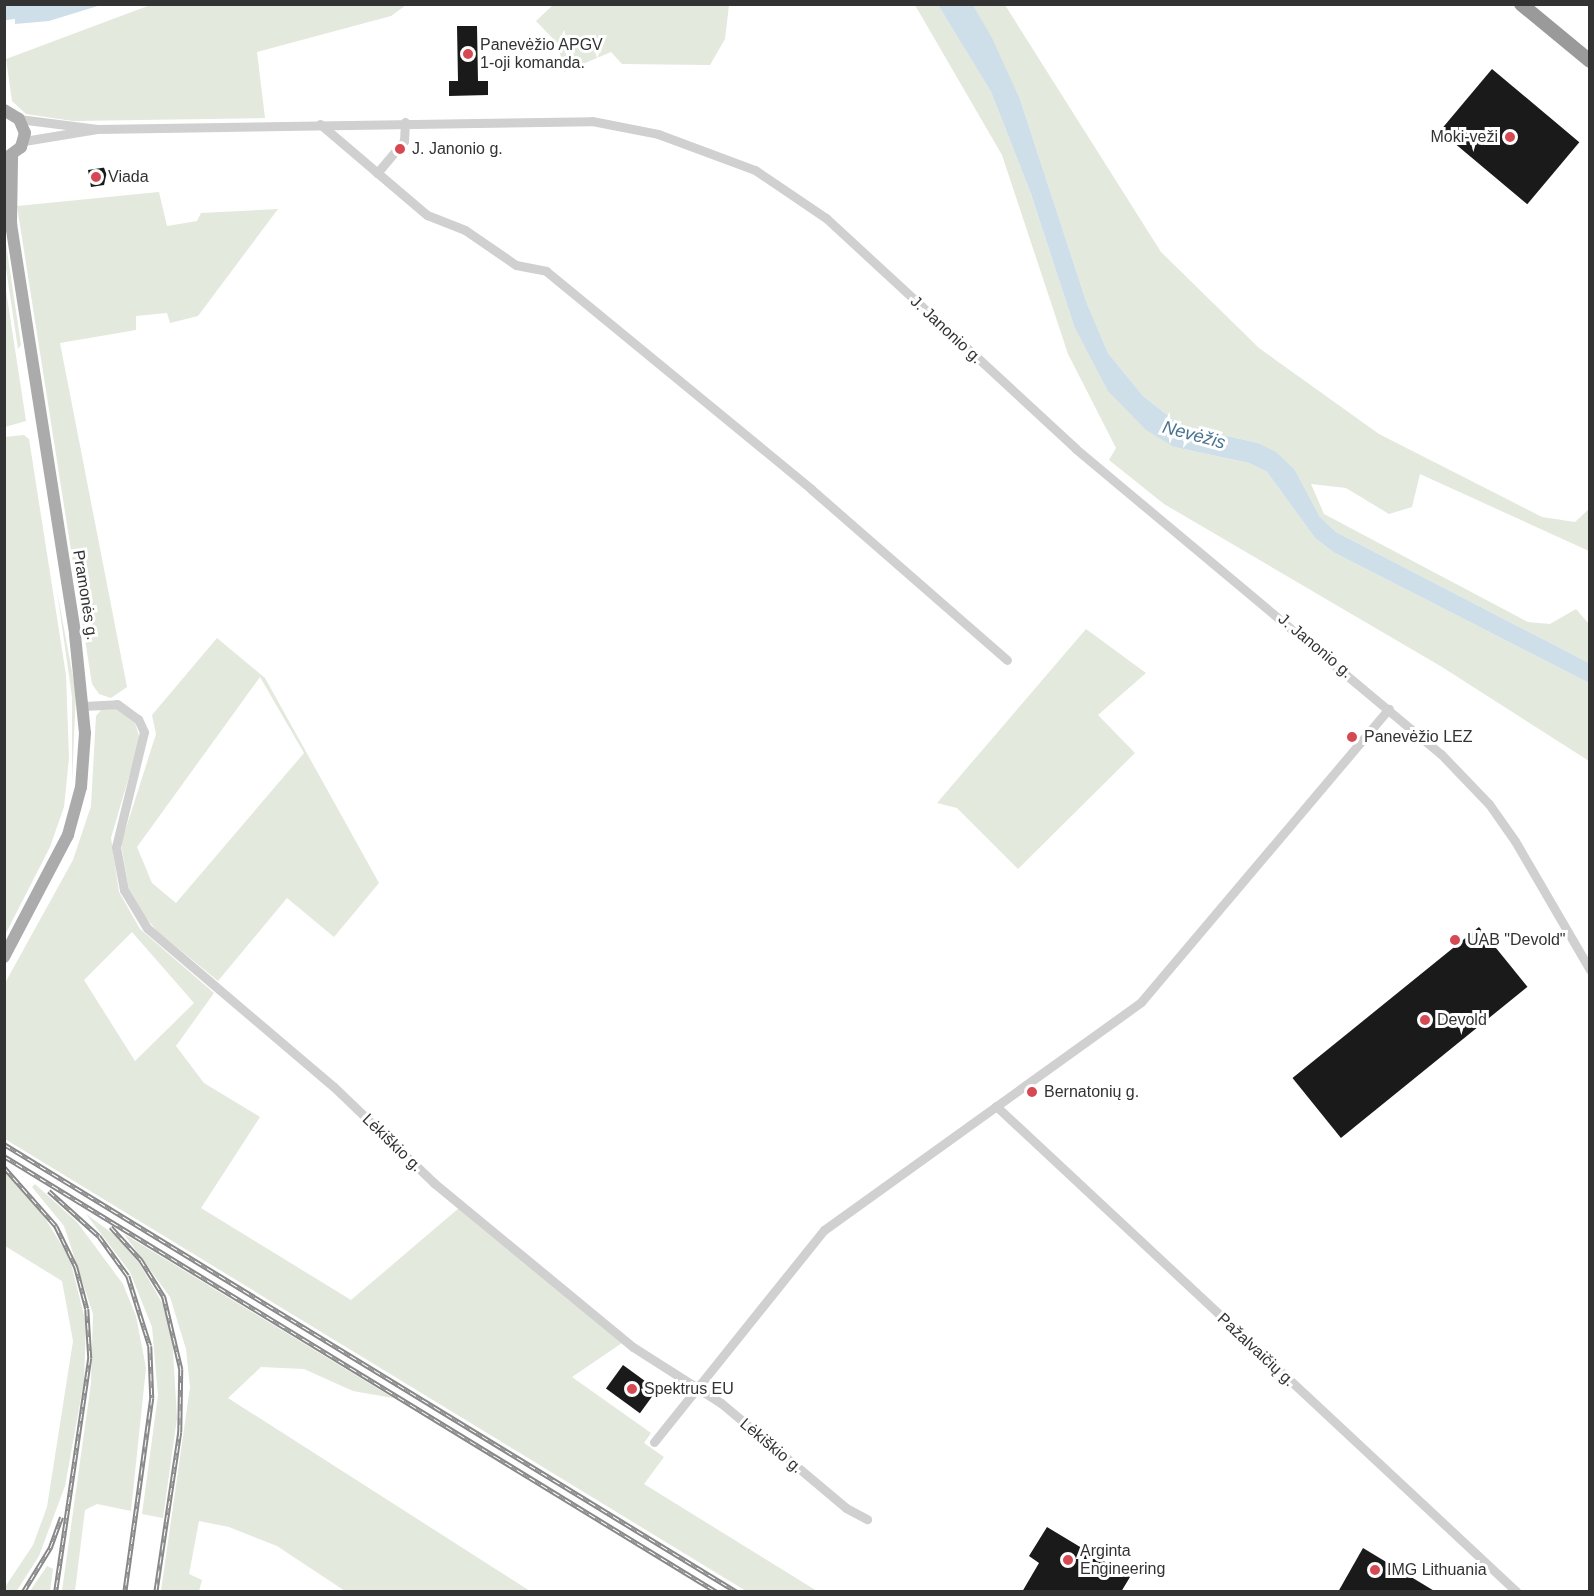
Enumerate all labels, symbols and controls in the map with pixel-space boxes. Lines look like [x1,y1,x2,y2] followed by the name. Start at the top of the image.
[480,35,604,73] place label: Panevėžio APGV 1-oji komanda.
[461,47,475,61] marker: Panevėžio APGV 1-oji komanda.
[1430,127,1498,147] place label: Moki-veži
[1503,130,1517,144] marker: Moki-veži
[412,139,503,159] place label: J. Janonio g.
[393,142,407,156] marker: J. Janonio g.
[108,167,149,187] place label: Viada
[89,170,103,184] marker: Viada
[906,292,986,368] street label: J. Janonio g.
[1160,416,1228,454] water label: Nevėžis
[68,549,102,641] street label: Pramonės g.
[1274,609,1356,683] street label: J. Janonio g.
[1364,727,1473,747] place label: Panevėžio LEZ
[1345,730,1359,744] marker: Panevėžio LEZ
[1467,930,1566,950] place label: UAB "Devold"
[1448,933,1462,947] marker: UAB "Devold"
[1437,1010,1487,1030] place label: Devold
[1418,1013,1432,1027] marker: Devold
[1044,1082,1139,1102] place label: Bernatonių g.
[1025,1085,1039,1099] marker: Bernatonių g.
[358,1110,426,1176] street label: Lėkiškio g.
[1213,1309,1299,1391] street label: Pažalvaičių g.
[644,1379,734,1399] place label: Spektrus EU
[625,1382,639,1396] marker: Spektrus EU
[736,1414,806,1478] street label: Lėkiškio g.
[1080,1541,1165,1579] place label: Arginta Engineering
[1061,1553,1075,1567] marker: Arginta Engineering
[1387,1560,1487,1580] place label: IMG Lithuania
[1368,1563,1382,1577] marker: IMG Lithuania

